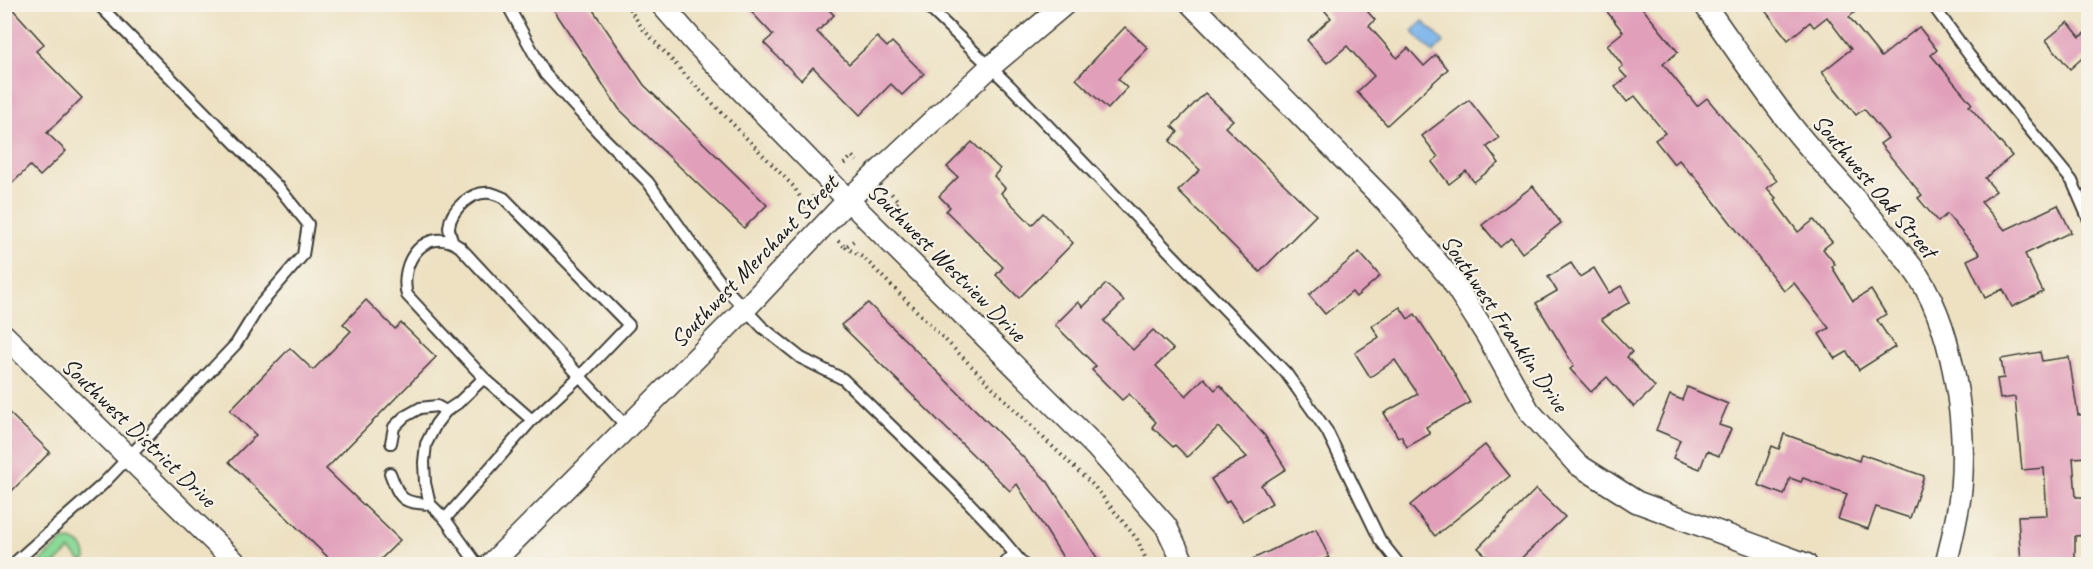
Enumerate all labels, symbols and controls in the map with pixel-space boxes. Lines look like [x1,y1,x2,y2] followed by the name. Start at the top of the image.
[1806,108,1946,267] street label: Southwest Oak Street
[664,167,846,354] street label: Southwest Merchant Street
[861,176,1034,349] street label: Southwest Westview Drive
[1435,229,1577,419] street label: Southwest Franklin Drive
[55,351,224,515] street label: Southwest District Drive

